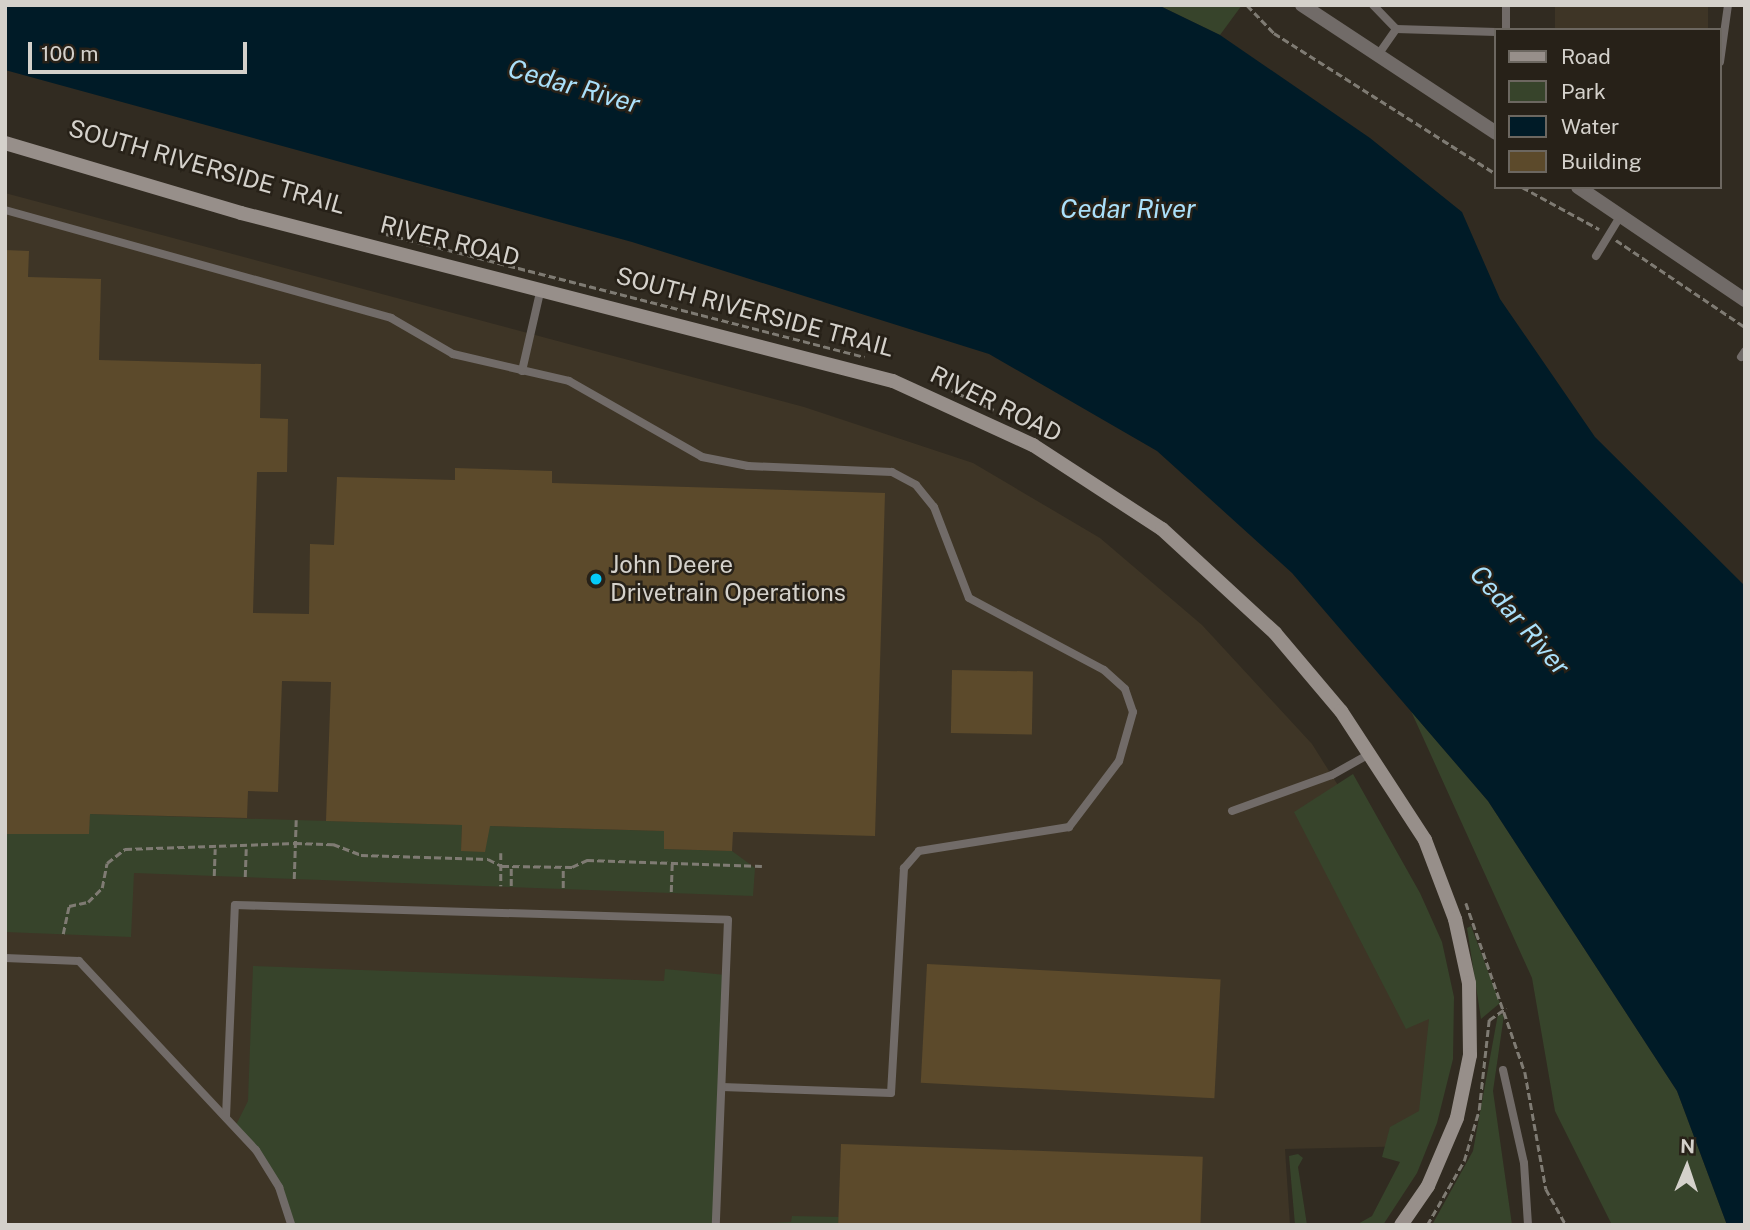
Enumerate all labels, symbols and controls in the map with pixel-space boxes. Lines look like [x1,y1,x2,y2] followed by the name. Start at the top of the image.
[32,28,250,72] scale bar
[1494,28,1722,189] legend
[41,41,98,66] text: 100 m
[1561,44,1611,69] text: Road
[504,52,644,120] water label: Cedar River
[1561,79,1606,104] text: Park
[65,114,349,220] street label: SOUTH RIVERSIDE TRAIL
[1561,114,1619,139] text: Water
[1561,149,1642,174] text: Building
[1060,193,1196,225] water label: Cedar River
[377,210,523,272] street label: RIVER ROAD
[613,261,897,363] street label: SOUTH RIVERSIDE TRAIL
[926,360,1066,448] street label: RIVER ROAD
[610,551,846,607] place label: John Deere Drivetrain Operations
[1464,559,1576,681] water label: Cedar River
[588,571,604,587] marker: John Deere Drivetrain Operations
[1652,1132,1722,1202] north arrow
[1680,1135,1696,1157] text: N

